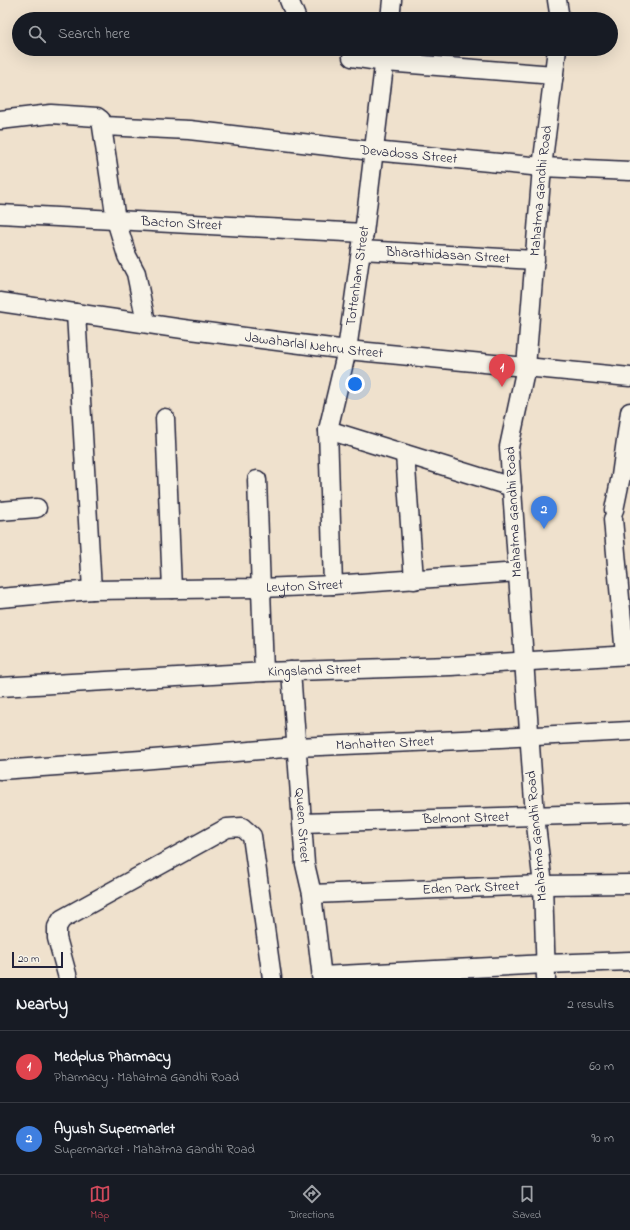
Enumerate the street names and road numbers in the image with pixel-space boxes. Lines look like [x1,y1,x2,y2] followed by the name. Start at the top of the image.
[524,124,558,257] street label: Mahatma Gandhi Road
[358,139,459,169] street label: Devadoss Street
[140,211,223,236] street label: Bacton Street
[341,224,375,328] street label: Tottenham Street
[384,241,511,269] street label: Bharathidasan Street
[244,327,384,364] street label: Jawaharlal Nehru Street
[500,446,528,578] street label: Mahatma Gandhi Road
[266,574,344,599] street label: Leyton Street
[268,658,362,683] street label: Kingsland Street
[335,731,435,756] street label: Manhatten Street
[521,770,553,902] street label: Mahatma Gandhi Road
[289,787,315,864] street label: Queen Street
[421,806,510,830] street label: Belmont Street
[422,875,520,900] street label: Eden Park Street

